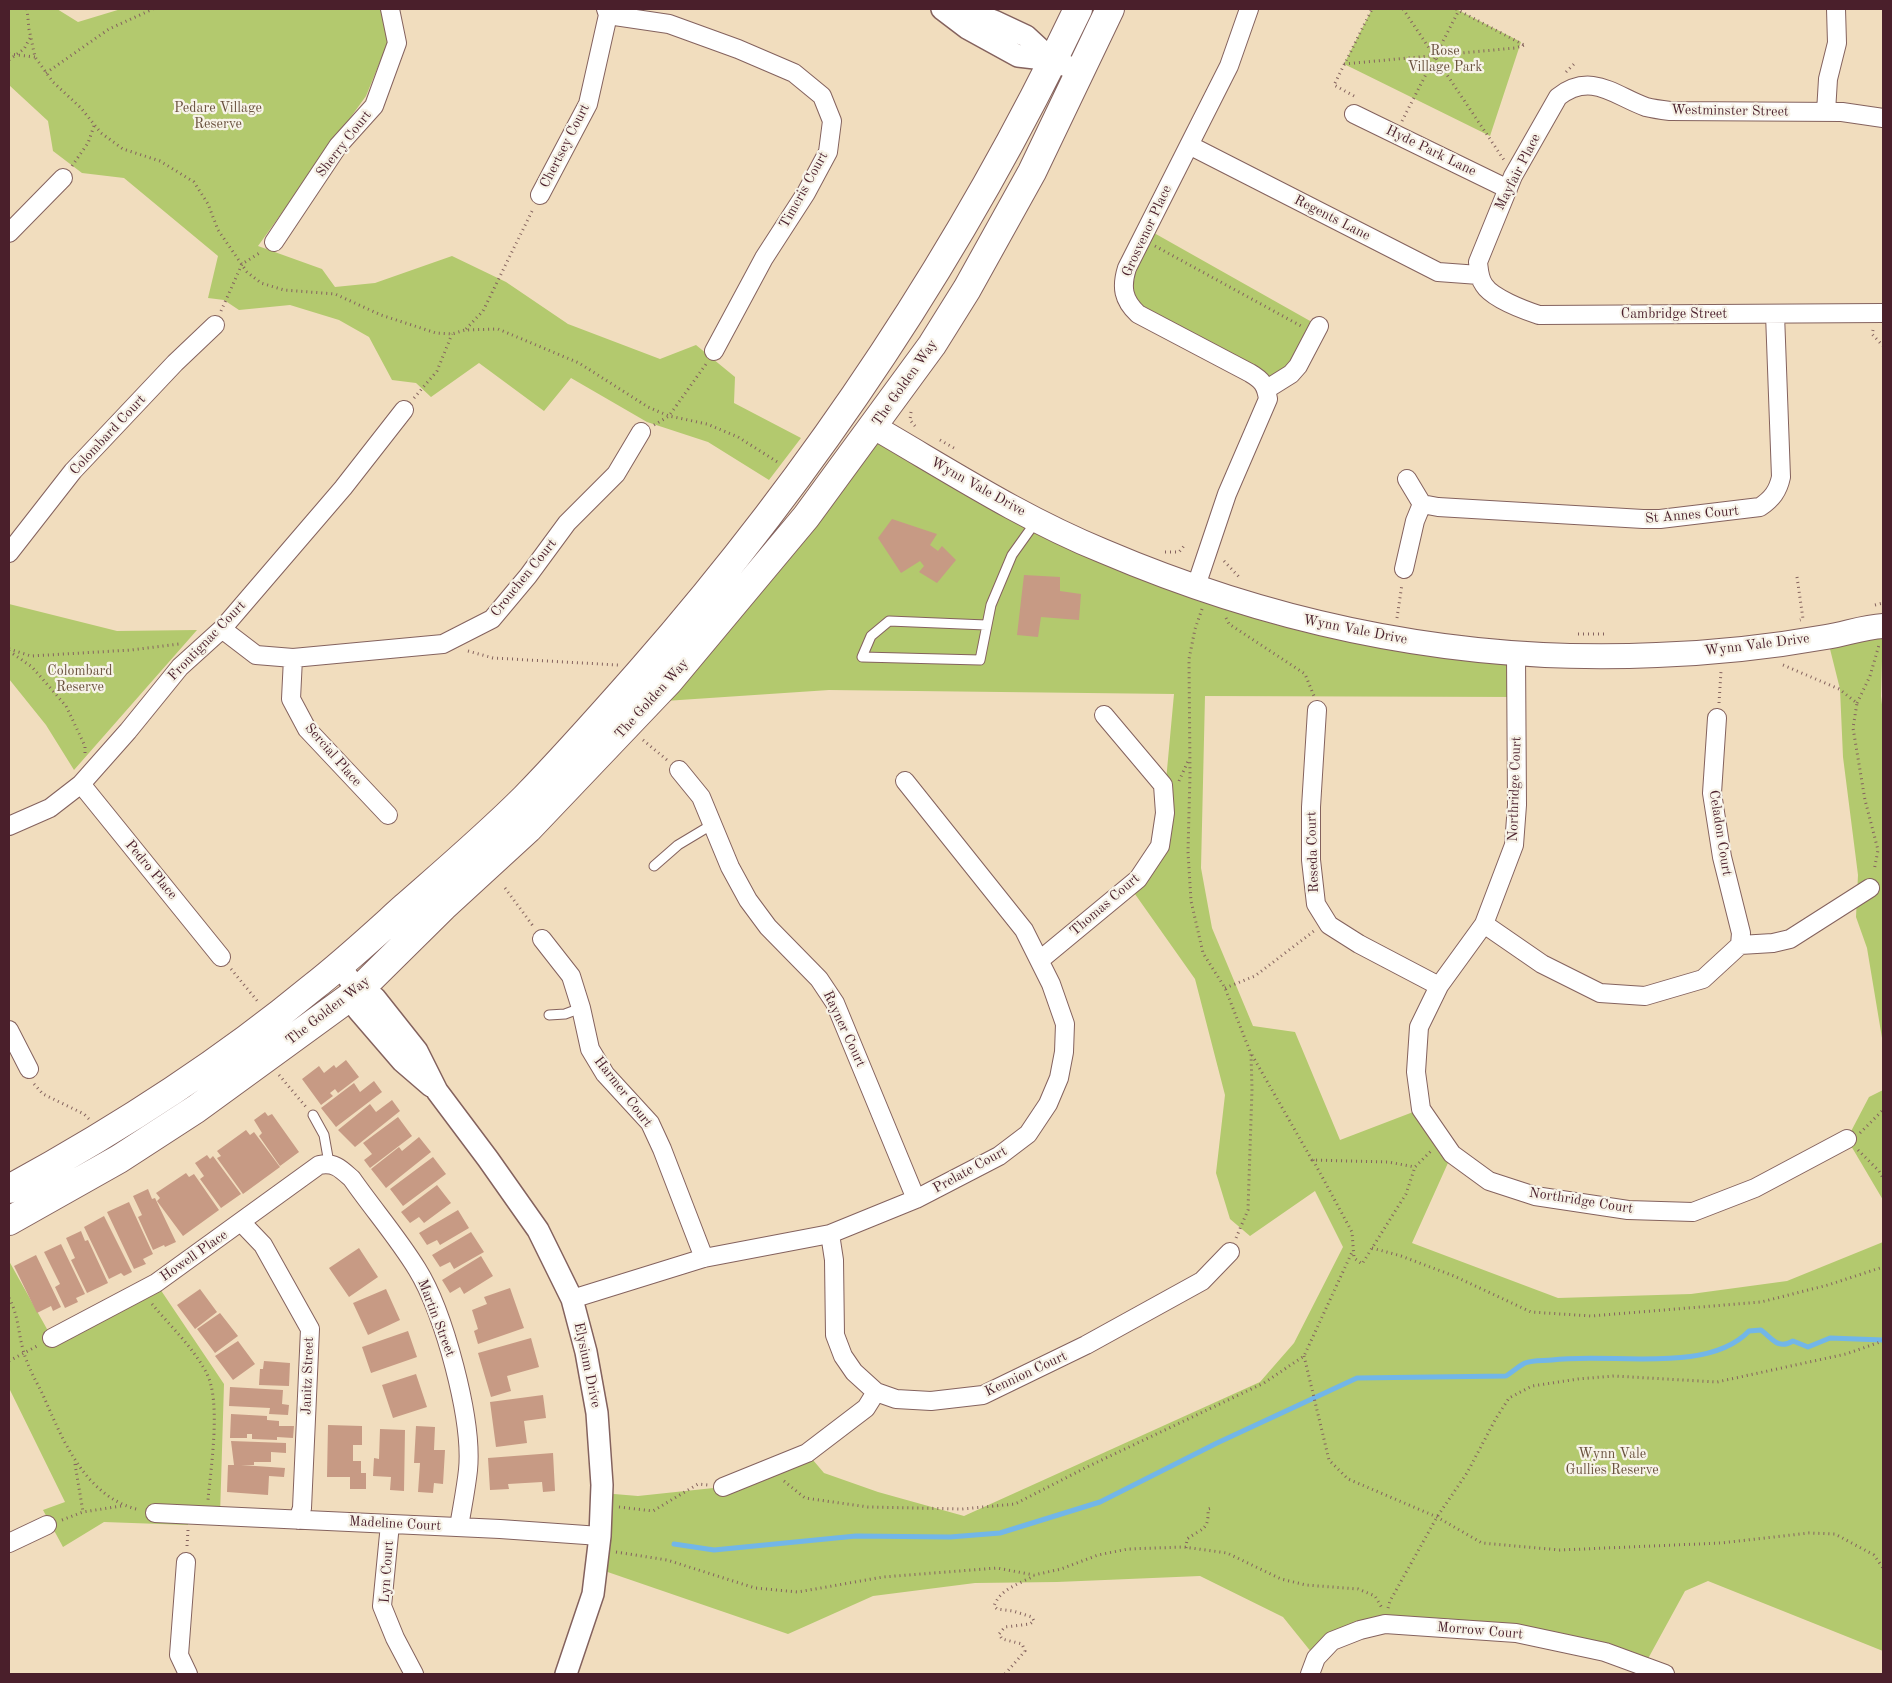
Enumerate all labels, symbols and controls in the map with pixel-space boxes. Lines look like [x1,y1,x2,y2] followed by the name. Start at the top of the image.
[1407,43,1483,75] park label: Rose Village Park
[174,100,262,132] park label: Pedare Village Reserve
[537,101,593,191] street label: Chertsey Court
[1671,102,1789,120] street label: Westminster Street
[313,107,375,181] street label: Sherry Court
[1383,122,1479,180] street label: Hyde Park Lane
[1492,131,1544,213] street label: Mayfair Place
[776,149,832,231] street label: Timcris Court
[1118,183,1176,279] street label: Grosvenor Place
[1291,192,1373,244] street label: Regents Lane
[1621,306,1727,322] street label: Cambridge Street
[869,336,941,430] street label: The Golden Way
[67,391,149,479] street label: Colombard Court
[928,454,1028,520] street label: Wynn Vale Drive
[1644,503,1740,527] street label: St Annes Court
[487,536,561,620] street label: Crouchen Court
[165,597,249,685] street label: Frontignac Court
[1301,612,1409,648] street label: Wynn Vale Drive
[1703,630,1811,660] street label: Wynn Vale Drive
[612,655,692,743] street label: The Golden Way
[47,663,113,696] park label: Colombard Reserve
[301,720,365,790] street label: Sercial Place
[1505,736,1525,842] street label: Northridge Court
[1705,789,1735,877] street label: Celadon Court
[1303,811,1323,893] street label: Reseda Court
[121,837,181,903] street label: Pedro Place
[1067,870,1143,940] street label: Thomas Court
[283,973,373,1049] street label: The Golden Way
[819,988,869,1070] street label: Rayner Court
[590,1053,656,1131] street label: Harmer Court
[930,1143,1010,1197] street label: Prelate Court
[1528,1184,1634,1218] street label: Northridge Court
[157,1227,231,1285] street label: Howell Place
[414,1277,458,1359] street label: Martin Street
[570,1321,604,1409] street label: Elysium Drive
[298,1337,318,1415] street label: Janitz Street
[982,1348,1070,1400] street label: Kennion Court
[1565,1446,1659,1478] park label: Wynn Vale Gullies Reserve
[348,1513,442,1535] street label: Madeline Court
[376,1540,398,1604] street label: Lyn Court
[1436,1619,1524,1643] street label: Morrow Court

